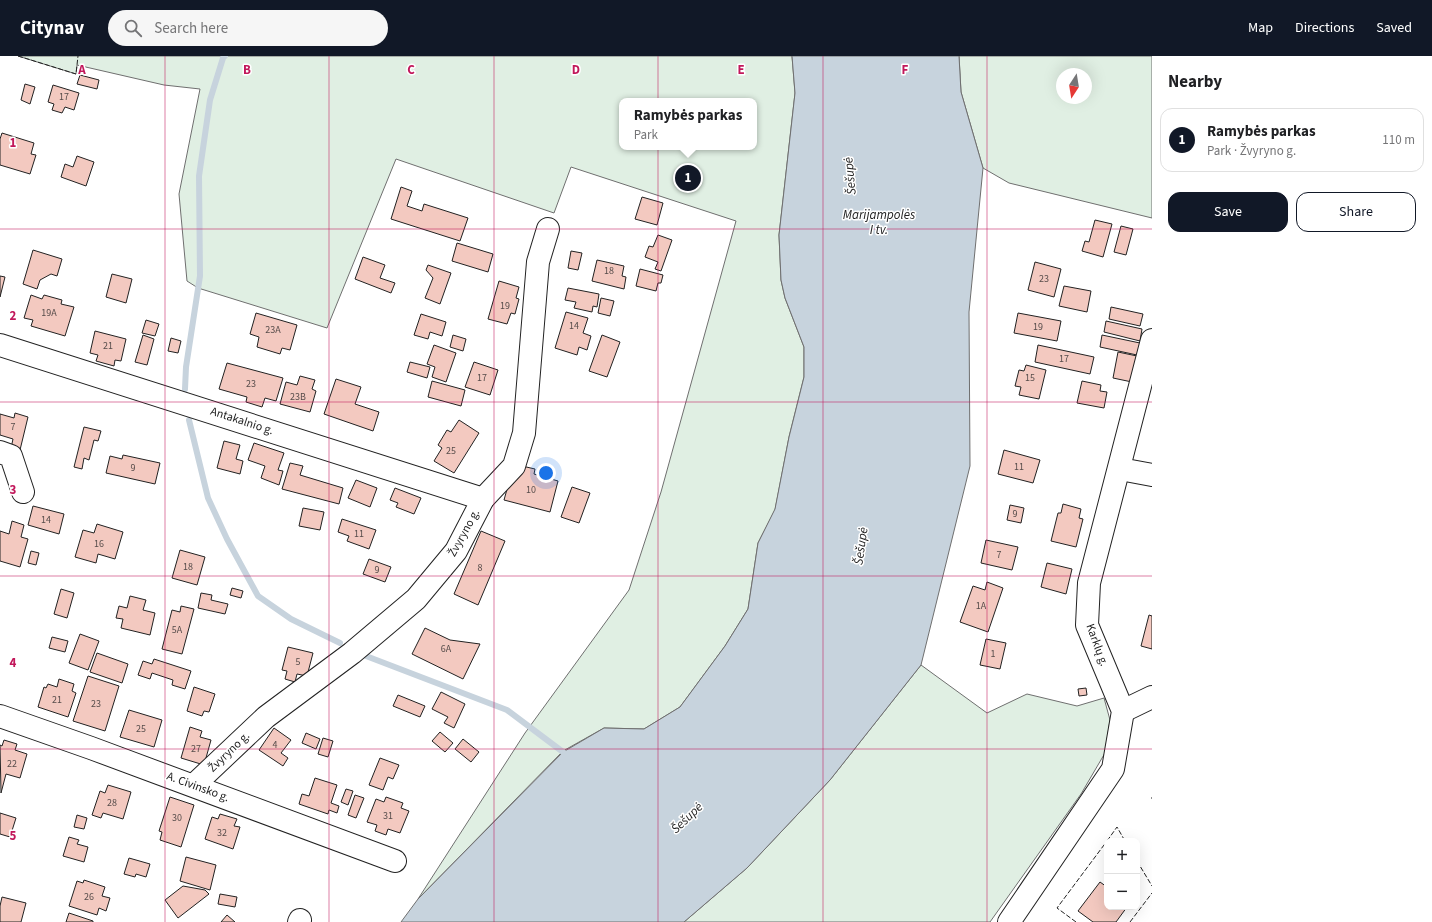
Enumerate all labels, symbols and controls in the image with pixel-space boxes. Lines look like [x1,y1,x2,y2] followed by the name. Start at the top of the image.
[108,10,388,46] search box
[20,15,84,42] text: Citynav
[122,17,144,39] icon: search
[154,18,228,39] text: Search here
[1248,18,1273,38] text: Map
[1295,18,1354,38] text: Directions
[1376,18,1412,38] text: Saved
[77,61,86,79] text: A
[243,61,251,79] text: B
[407,61,415,79] text: C
[572,61,580,79] text: D
[737,61,745,79] text: E
[902,61,909,79] text: F
[1056,68,1092,104] north arrow
[1168,70,1222,94] text: Nearby
[59,90,69,104] house number: 17
[619,98,757,150] popup
[634,105,742,126] text: Ramybės parkas
[1207,121,1316,142] text: Ramybės parkas
[634,126,658,144] text: Park
[1179,131,1185,149] text: 1
[1382,131,1415,149] text: 110 m
[10,134,17,152] text: 1
[1207,142,1296,160] text: Park · Žvyryno g.
[839,156,861,196] water label: Šešupė
[675,163,701,193] pin: 1
[1168,192,1288,232] button: Save
[1296,192,1416,232] button: Share
[843,206,915,239] water label: Marijampolės I tv.
[604,264,614,278] house number: 18
[1039,272,1049,286] house number: 23
[500,299,510,313] house number: 19
[41,306,57,320] house number: 19A
[10,307,17,325] text: 2
[569,319,579,333] house number: 14
[1033,320,1043,334] house number: 19
[265,323,281,337] house number: 23A
[103,339,113,353] house number: 21
[1059,352,1069,366] house number: 17
[477,371,487,385] house number: 17
[1025,371,1035,385] house number: 15
[246,377,256,391] house number: 23
[290,390,306,404] house number: 23B
[208,403,276,439] street label: Antakalnio g.
[11,420,16,434] house number: 7
[446,444,456,458] house number: 25
[1014,460,1024,474] house number: 11
[131,461,136,475] house number: 9
[536,463,556,483] your location
[10,481,17,499] text: 3
[526,483,536,497] house number: 10
[444,506,484,560] street label: Žvyryno g.
[1013,507,1018,521] house number: 9
[41,513,51,527] house number: 14
[849,526,873,566] water label: Šešupė
[354,527,364,541] house number: 11
[94,537,104,551] house number: 16
[997,548,1002,562] house number: 7
[183,560,193,574] house number: 18
[478,561,483,575] house number: 8
[375,563,380,577] house number: 9
[976,599,987,613] house number: 1A
[1081,621,1113,669] street label: Karklų g.
[172,623,183,637] house number: 5A
[441,642,452,656] house number: 6A
[991,647,996,661] house number: 1
[10,654,17,672] text: 4
[296,655,301,669] house number: 5
[52,693,62,707] house number: 21
[91,697,101,711] house number: 23
[136,722,146,736] house number: 25
[204,728,254,776] street label: Žvyryno g.
[273,738,278,752] house number: 4
[191,742,201,756] house number: 27
[7,757,17,771] house number: 22
[164,768,232,806] street label: A. Civinsko g.
[107,796,117,810] house number: 28
[667,798,707,838] water label: Šešupė
[383,809,393,823] house number: 31
[172,811,182,825] house number: 30
[217,826,227,840] house number: 32
[10,827,17,845] text: 5
[1104,838,1140,910] map controls
[1104,838,1140,874] button: +
[1104,874,1140,910] button: −
[84,890,94,904] house number: 26

